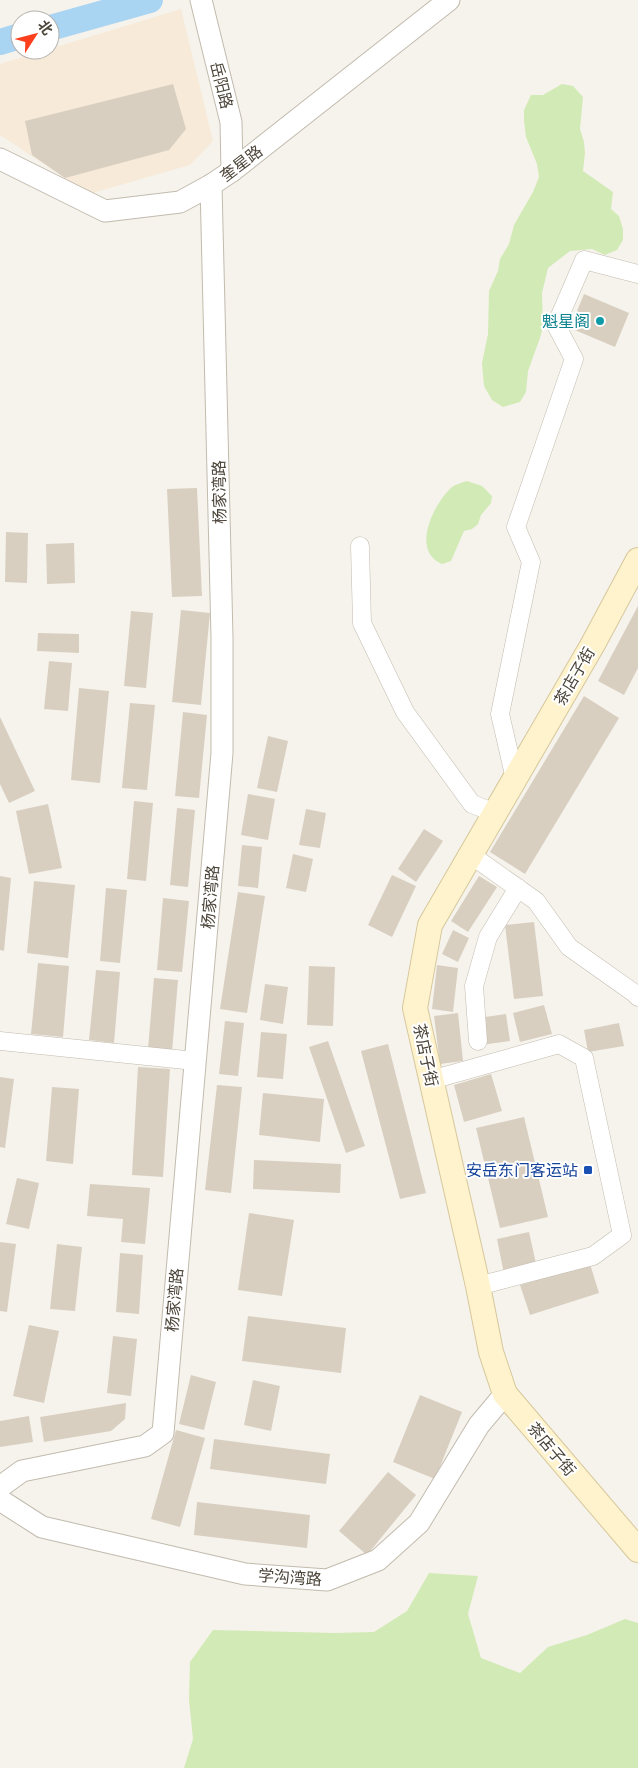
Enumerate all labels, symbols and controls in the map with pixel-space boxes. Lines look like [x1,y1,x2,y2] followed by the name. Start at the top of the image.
[10,10,60,60] north arrow
[35,17,56,38] text: 北
[206,60,237,111] street label: 岳阳路
[216,141,266,185] street label: 奎星路
[542,312,590,331] place label: 魁星阁
[594,315,606,327] marker: 魁星阁
[209,460,230,524] street label: 杨家湾路
[550,644,599,709] street label: 茶店子街
[198,864,223,930] street label: 杨家湾路
[410,1022,441,1088] street label: 茶店子街
[466,1161,578,1180] place label: 安岳东门客运站
[582,1164,594,1176] marker: 安岳东门客运站
[162,1267,187,1333] street label: 杨家湾路
[524,1419,579,1480] street label: 茶店子街
[257,1566,323,1589] street label: 学沟湾路

